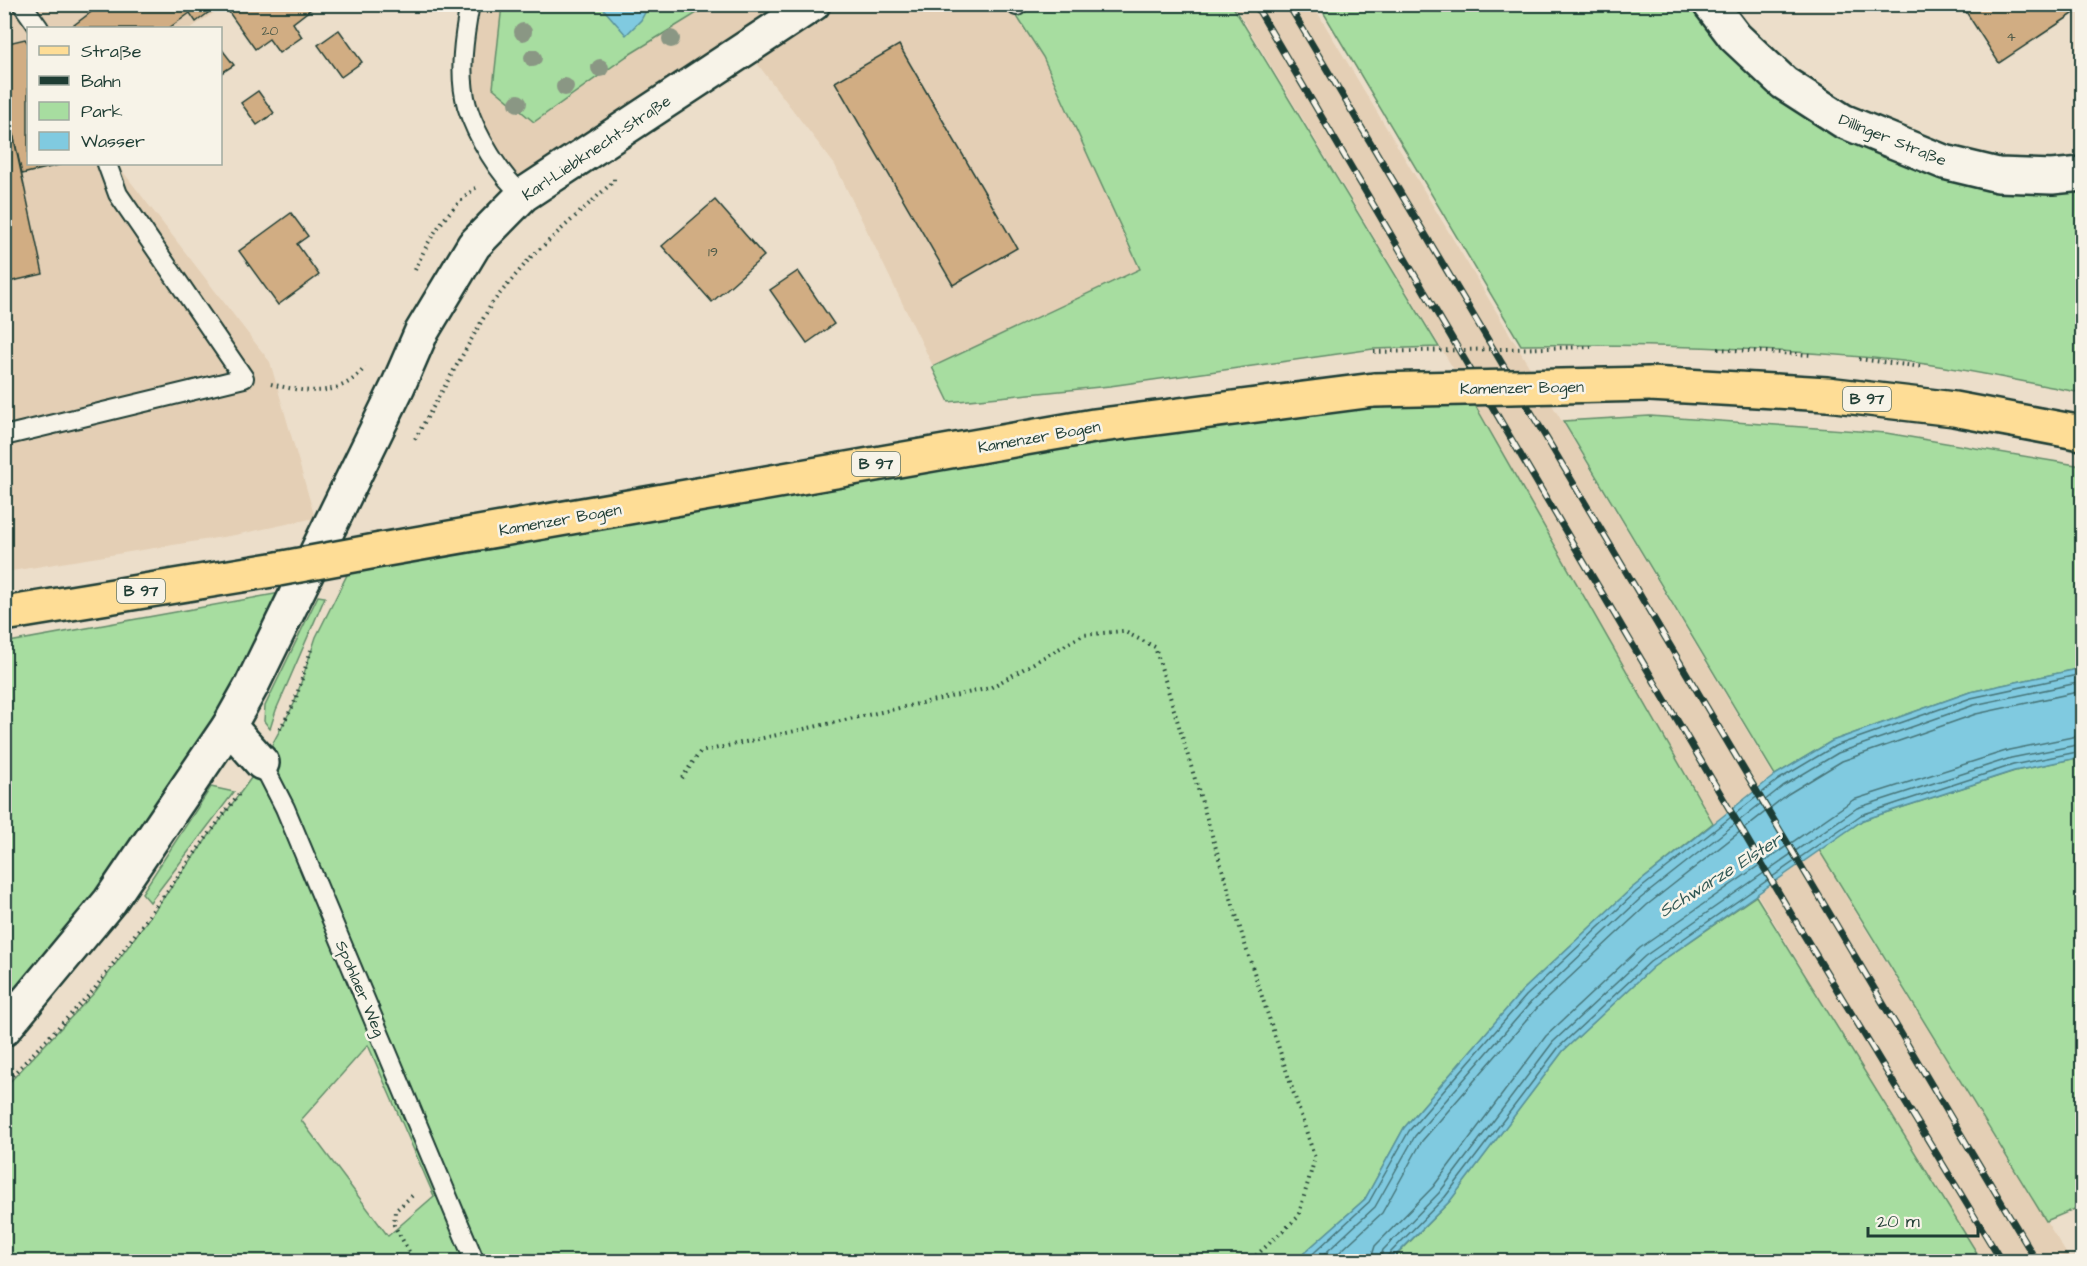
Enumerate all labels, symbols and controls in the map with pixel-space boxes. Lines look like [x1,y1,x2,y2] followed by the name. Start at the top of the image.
[262,21,279,41] house number: 20
[27,27,222,165] legend
[2006,27,2016,47] house number: 4
[81,39,142,64] text: Straße
[81,69,121,94] text: Bahn
[518,90,676,206] street label: Karl-Liebknecht-Straße
[81,99,123,124] text: Park
[1835,108,1950,173] street label: Dillinger Straße
[81,129,145,154] text: Wasser
[708,242,718,262] house number: 19
[1460,376,1584,401] street label: Kamenzer Bogen
[1843,387,1891,411] road number: B 97
[976,415,1102,460] street label: Kamenzer Bogen
[852,452,900,476] road number: B 97
[497,498,623,543] street label: Kamenzer Bogen
[117,579,165,603] road number: B 97
[1654,826,1788,923] water label: Schwarze Elster
[329,937,390,1040] street label: Spohlaer Weg
[1868,1200,1978,1238] scale bar
[1877,1209,1920,1234] text: 20 m

